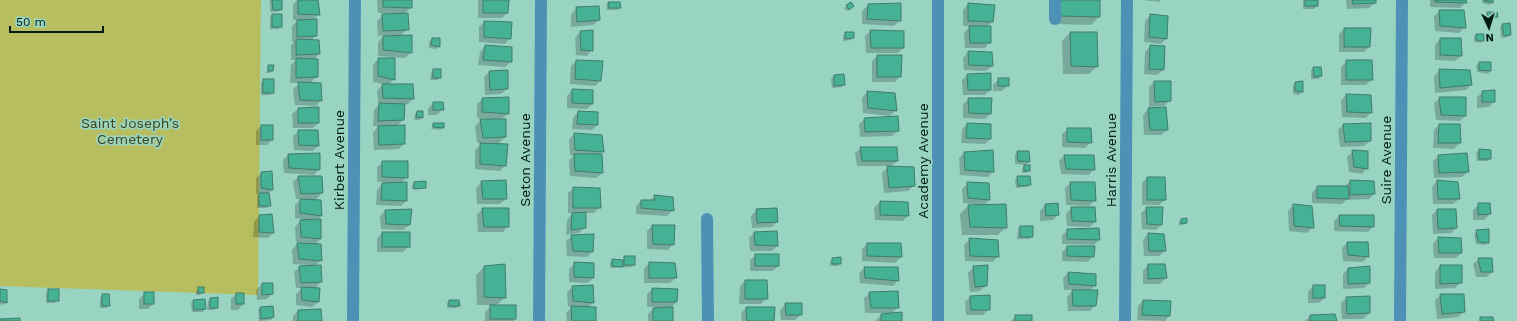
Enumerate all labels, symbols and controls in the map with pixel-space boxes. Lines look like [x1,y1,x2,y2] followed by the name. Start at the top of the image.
[10,8,103,34] scale bar
[1469,8,1509,48] north arrow
[16,15,46,29] text: 50 m
[1485,31,1494,44] text: N
[915,103,931,219] street label: Academy Avenue
[331,110,347,210] street label: Kirbert Avenue
[517,113,533,207] street label: Seton Avenue
[1103,113,1119,207] street label: Harris Avenue
[81,115,179,147] park label: Saint Joseph’s Cemetery
[1378,116,1394,204] street label: Suire Avenue

